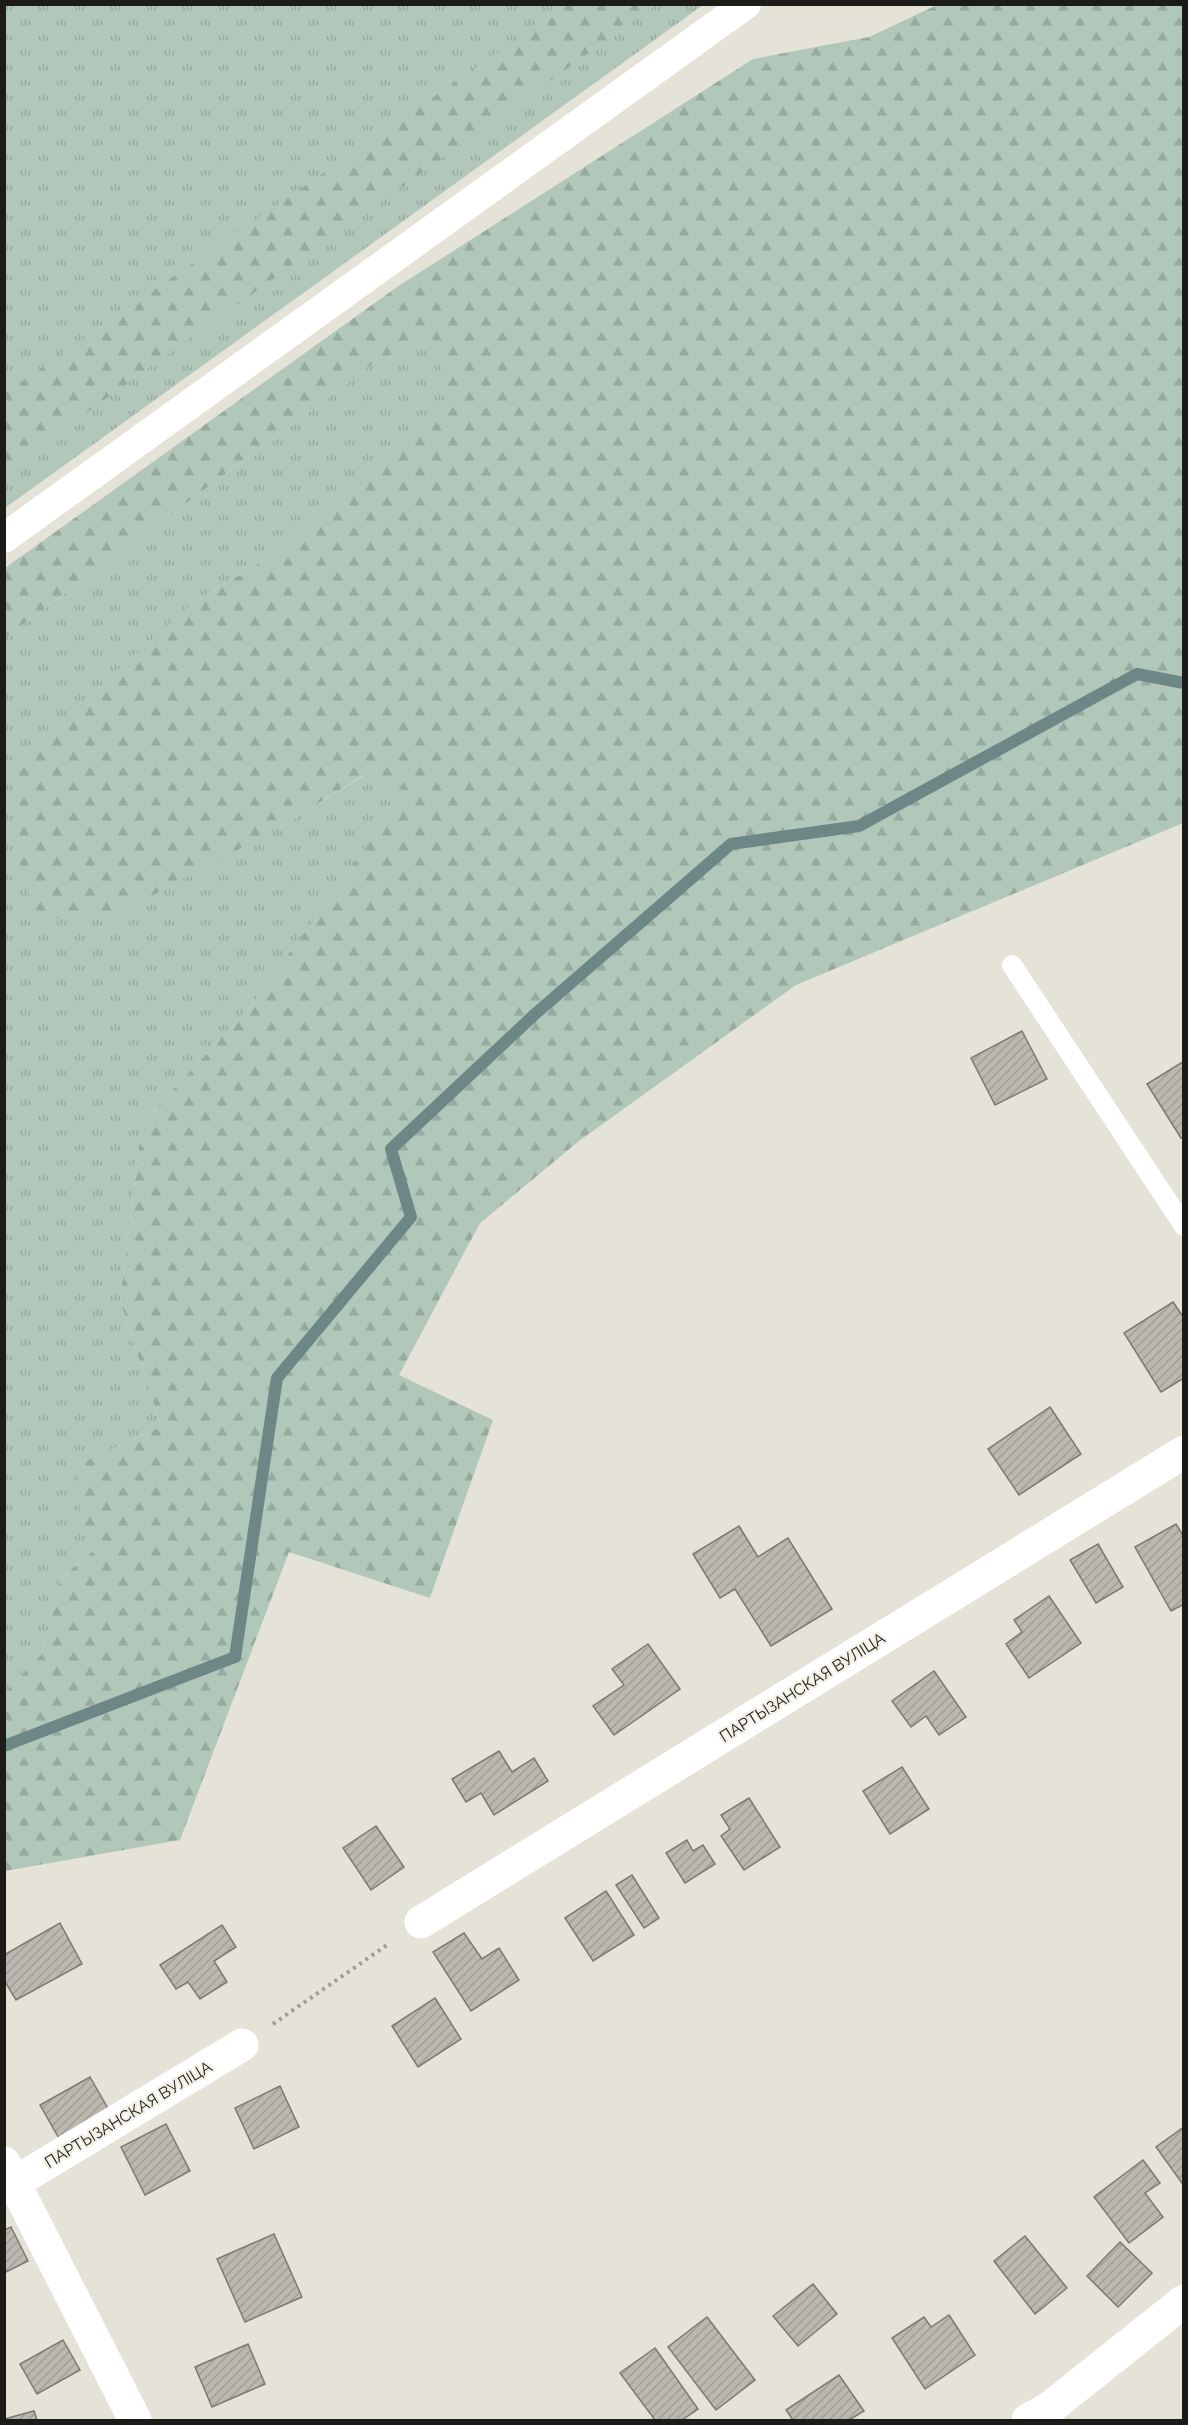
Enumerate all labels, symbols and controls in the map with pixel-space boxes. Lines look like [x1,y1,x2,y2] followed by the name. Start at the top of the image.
[716,1629,889,1746] street label: ПАРТЫЗАНСКАЯ ВУЛІЦА
[41,2057,215,2172] street label: ПАРТЫЗАНСКАЯ ВУЛІЦА

